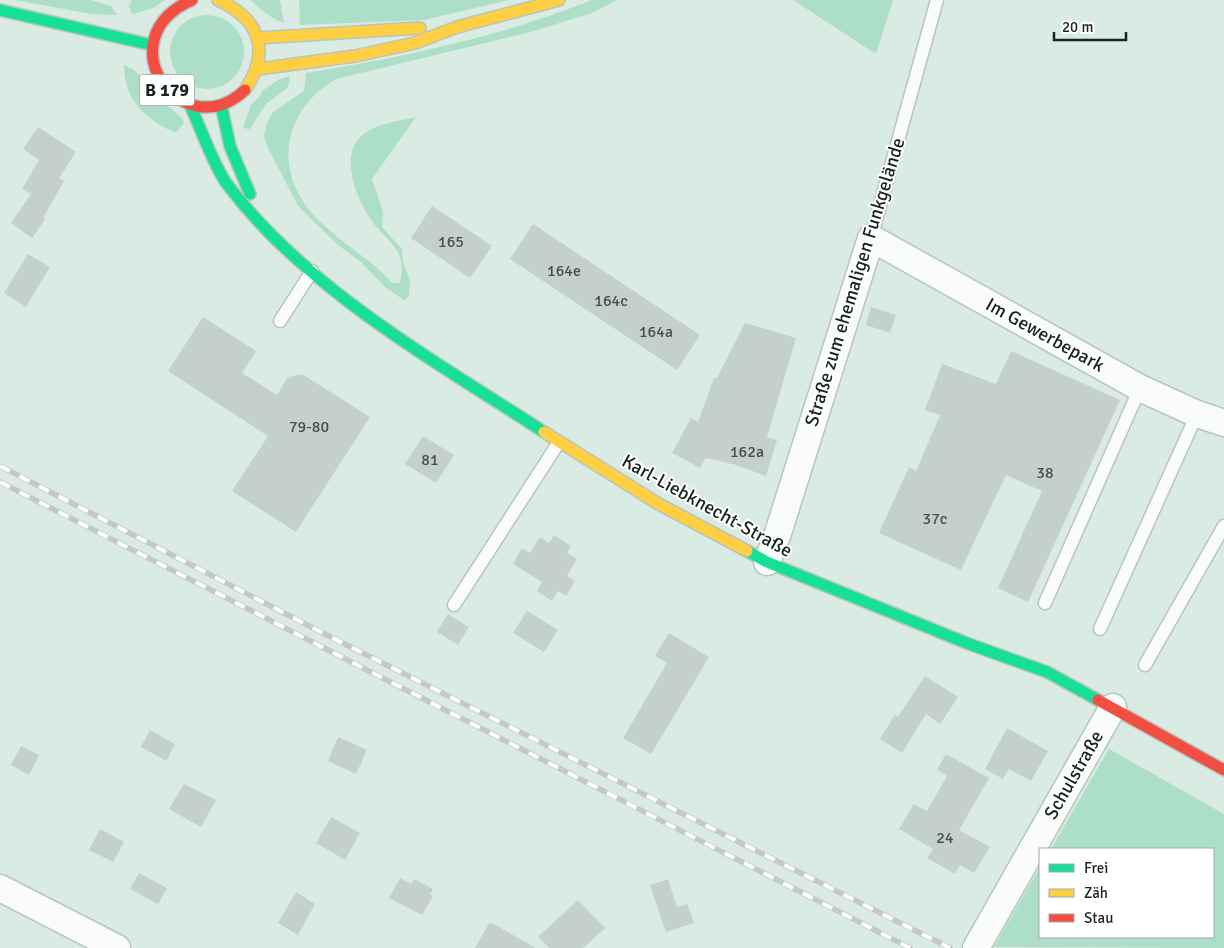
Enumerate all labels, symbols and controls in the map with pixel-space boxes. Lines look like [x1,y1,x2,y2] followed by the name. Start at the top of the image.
[1054,10,1126,42] scale bar
[1062,18,1093,36] text: 20 m
[140,74,194,106] road number: B 179
[800,135,910,429] street label: Straße zum ehemaligen Funkgelände
[438,232,464,252] house number: 165
[547,261,581,281] house number: 164e
[594,291,628,311] house number: 164c
[981,292,1109,378] street label: Im Gewerbepark
[639,322,673,342] house number: 164a
[289,417,329,437] house number: 79-80
[730,442,764,462] house number: 162a
[617,449,797,563] street label: Karl-Liebknecht-Straße
[421,450,439,470] house number: 81
[1036,463,1054,483] house number: 38
[923,509,947,529] house number: 37c
[1039,726,1109,824] street label: Schulstraße
[936,828,954,848] house number: 24
[1039,848,1214,938] legend
[1084,859,1108,877] text: Frei
[1084,884,1108,902] text: Zäh
[1084,909,1113,927] text: Stau

